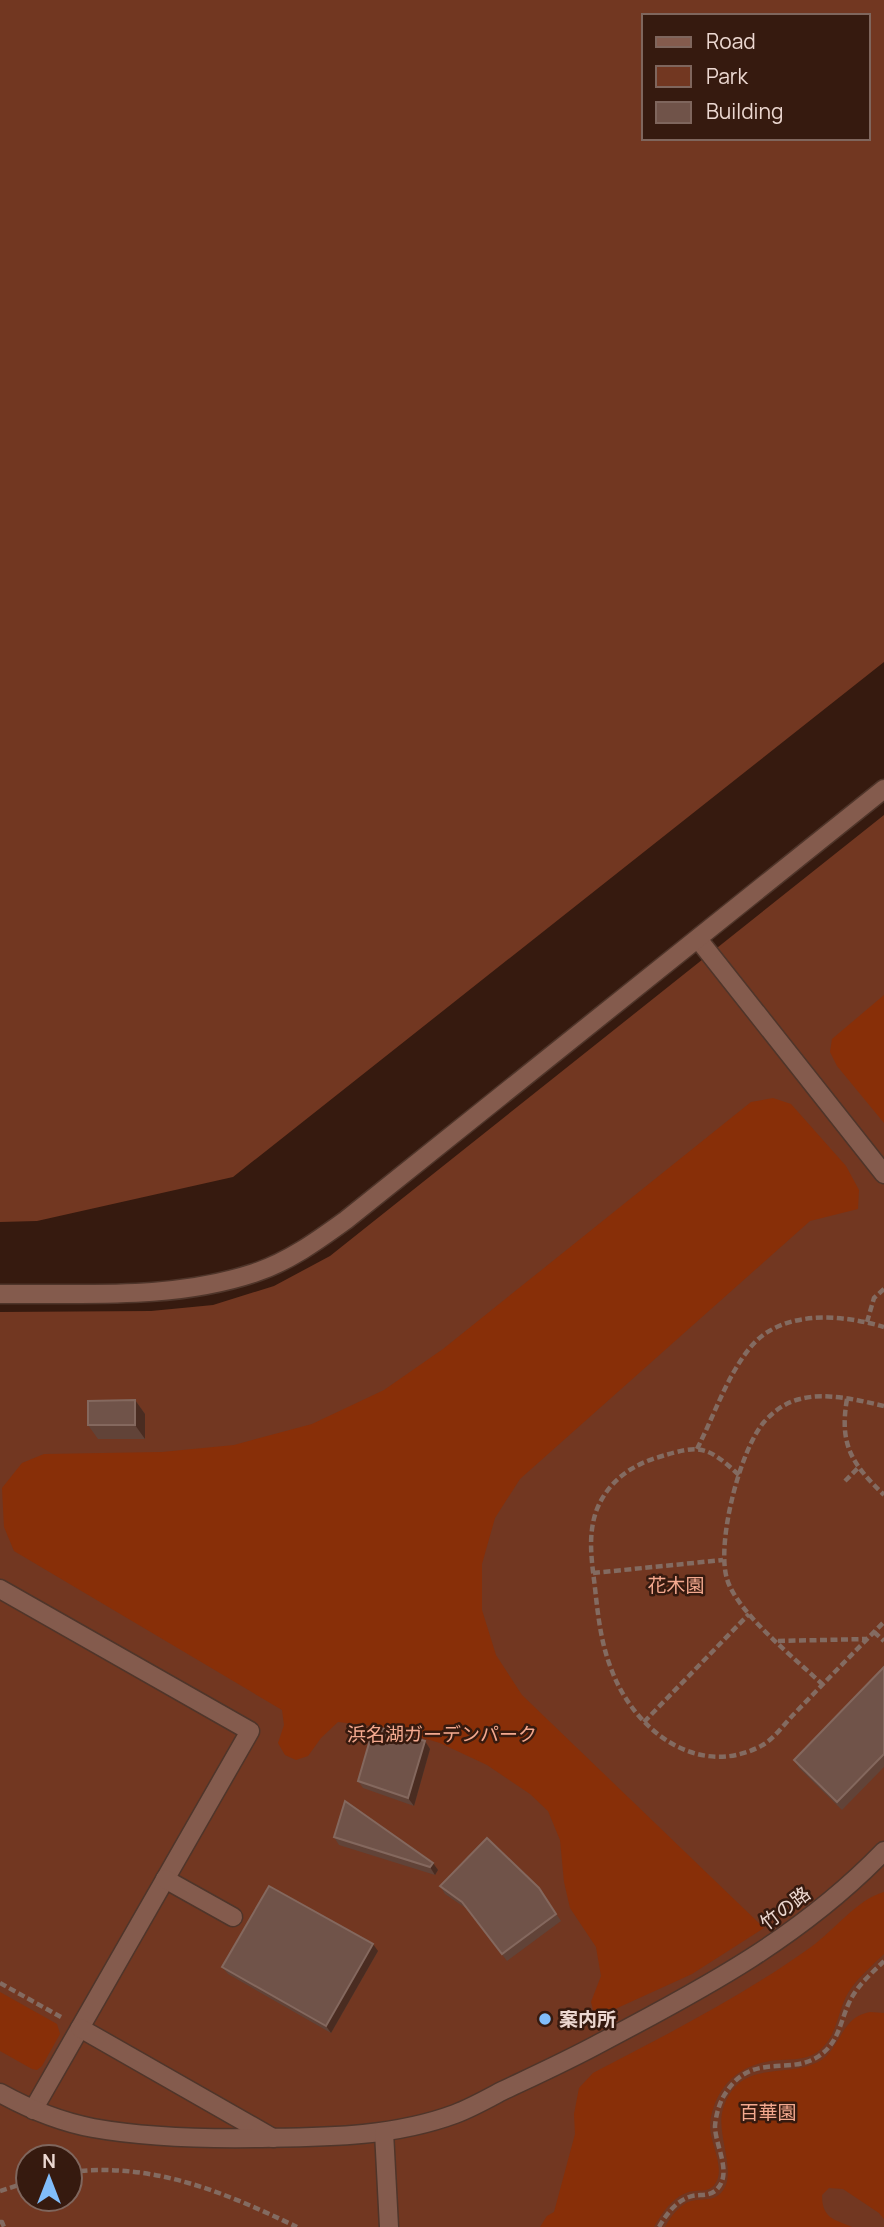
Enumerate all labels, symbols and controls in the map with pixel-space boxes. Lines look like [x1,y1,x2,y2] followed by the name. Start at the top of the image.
[642,14,870,140] legend
[706,27,756,55] text: Road
[706,62,748,90] text: Park
[706,97,783,125] text: Building
[647,1572,705,1598] park label: 花木園
[347,1721,537,1747] park label: 浜名湖ガーデンパーク
[754,1880,816,1936] street label: 竹の路
[559,2006,616,2032] place label: 案内所
[537,2011,553,2027] marker: 案内所
[739,2099,797,2125] park label: 百華園
[14,2143,84,2213] north arrow
[42,2148,56,2174] text: N

